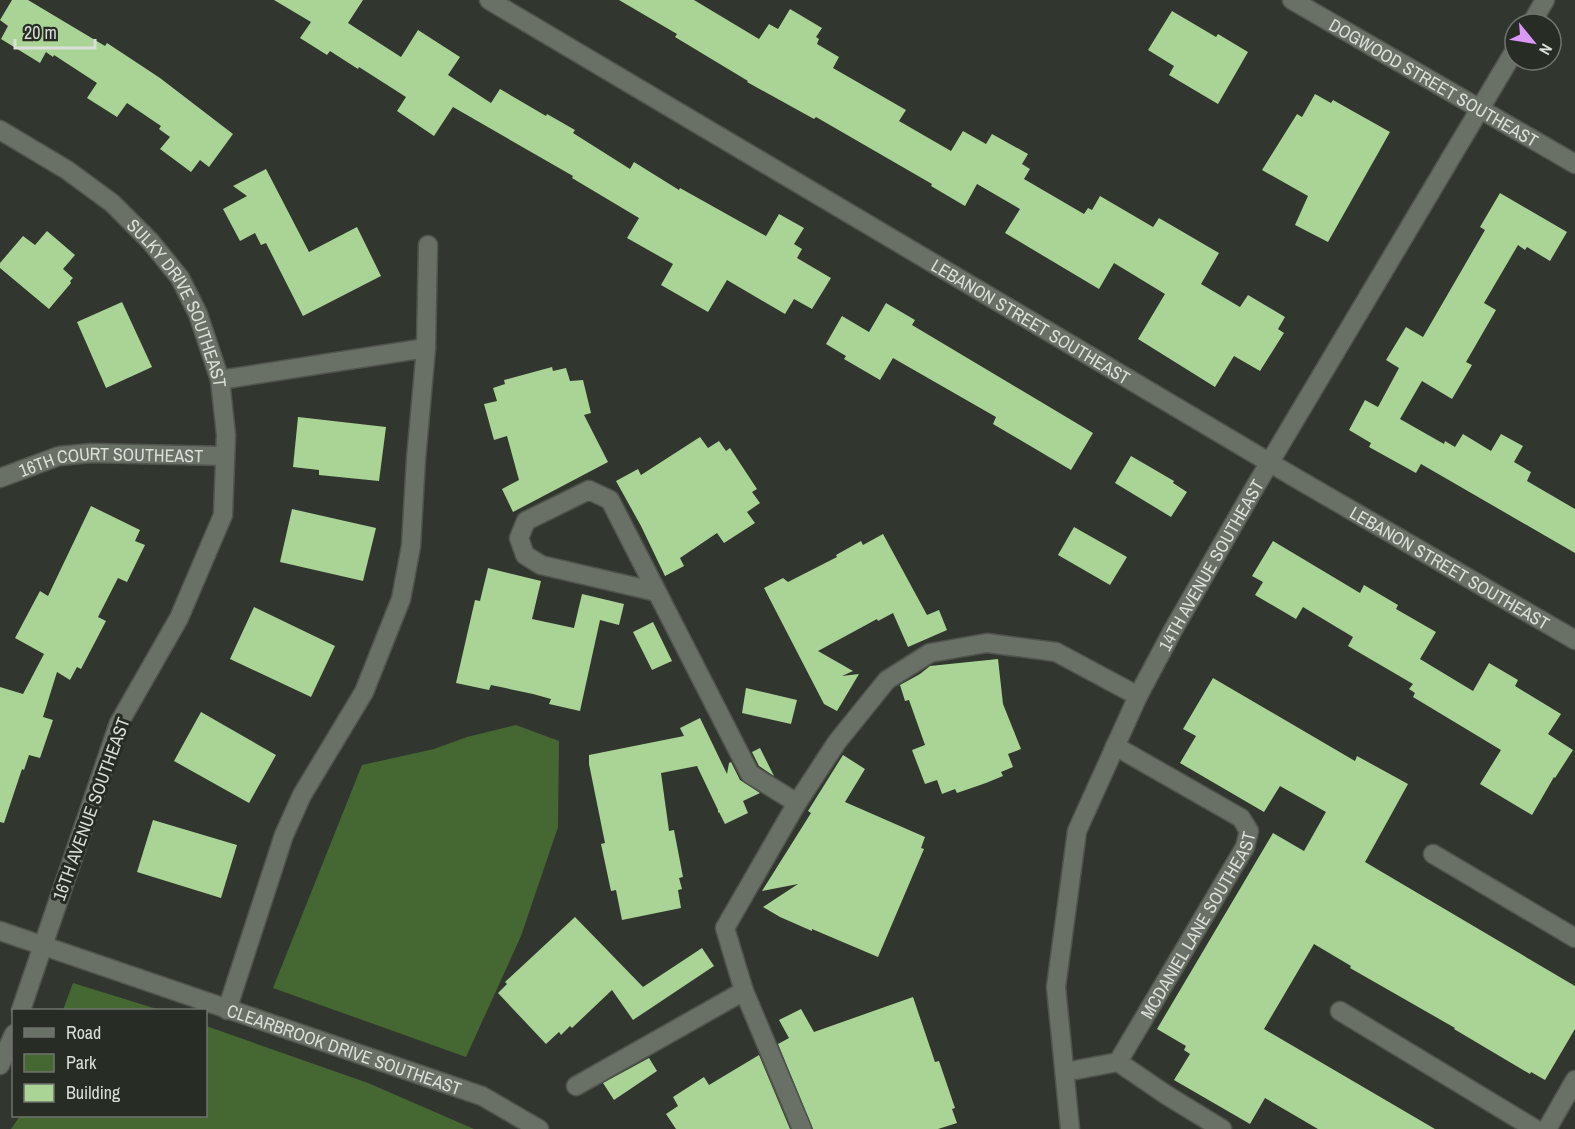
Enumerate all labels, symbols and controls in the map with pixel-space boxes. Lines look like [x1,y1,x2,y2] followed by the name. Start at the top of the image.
[15,12,94,50] scale bar
[1325,12,1543,153] street label: DOGWOOD STREET SOUTHEAST
[1503,12,1563,72] north arrow
[24,20,57,45] text: 20 m
[1534,40,1558,59] text: N
[122,213,233,388] street label: SULKY DRIVE SOUTHEAST
[927,253,1135,390] street label: LEBANON STREET SOUTHEAST
[15,440,203,482] street label: 16TH COURT SOUTHEAST
[1152,475,1269,655] street label: 14TH AVENUE SOUTHEAST
[1345,500,1554,635] street label: LEBANON STREET SOUTHEAST
[46,714,136,904] street label: 16TH AVENUE SOUTHEAST
[1134,829,1261,1023] street label: MCDANIEL LANE SOUTHEAST
[224,997,465,1101] street label: CLEARBROOK DRIVE SOUTHEAST
[12,1009,207,1117] legend
[66,1020,101,1045] text: Road
[66,1050,97,1075] text: Park
[66,1080,121,1105] text: Building

